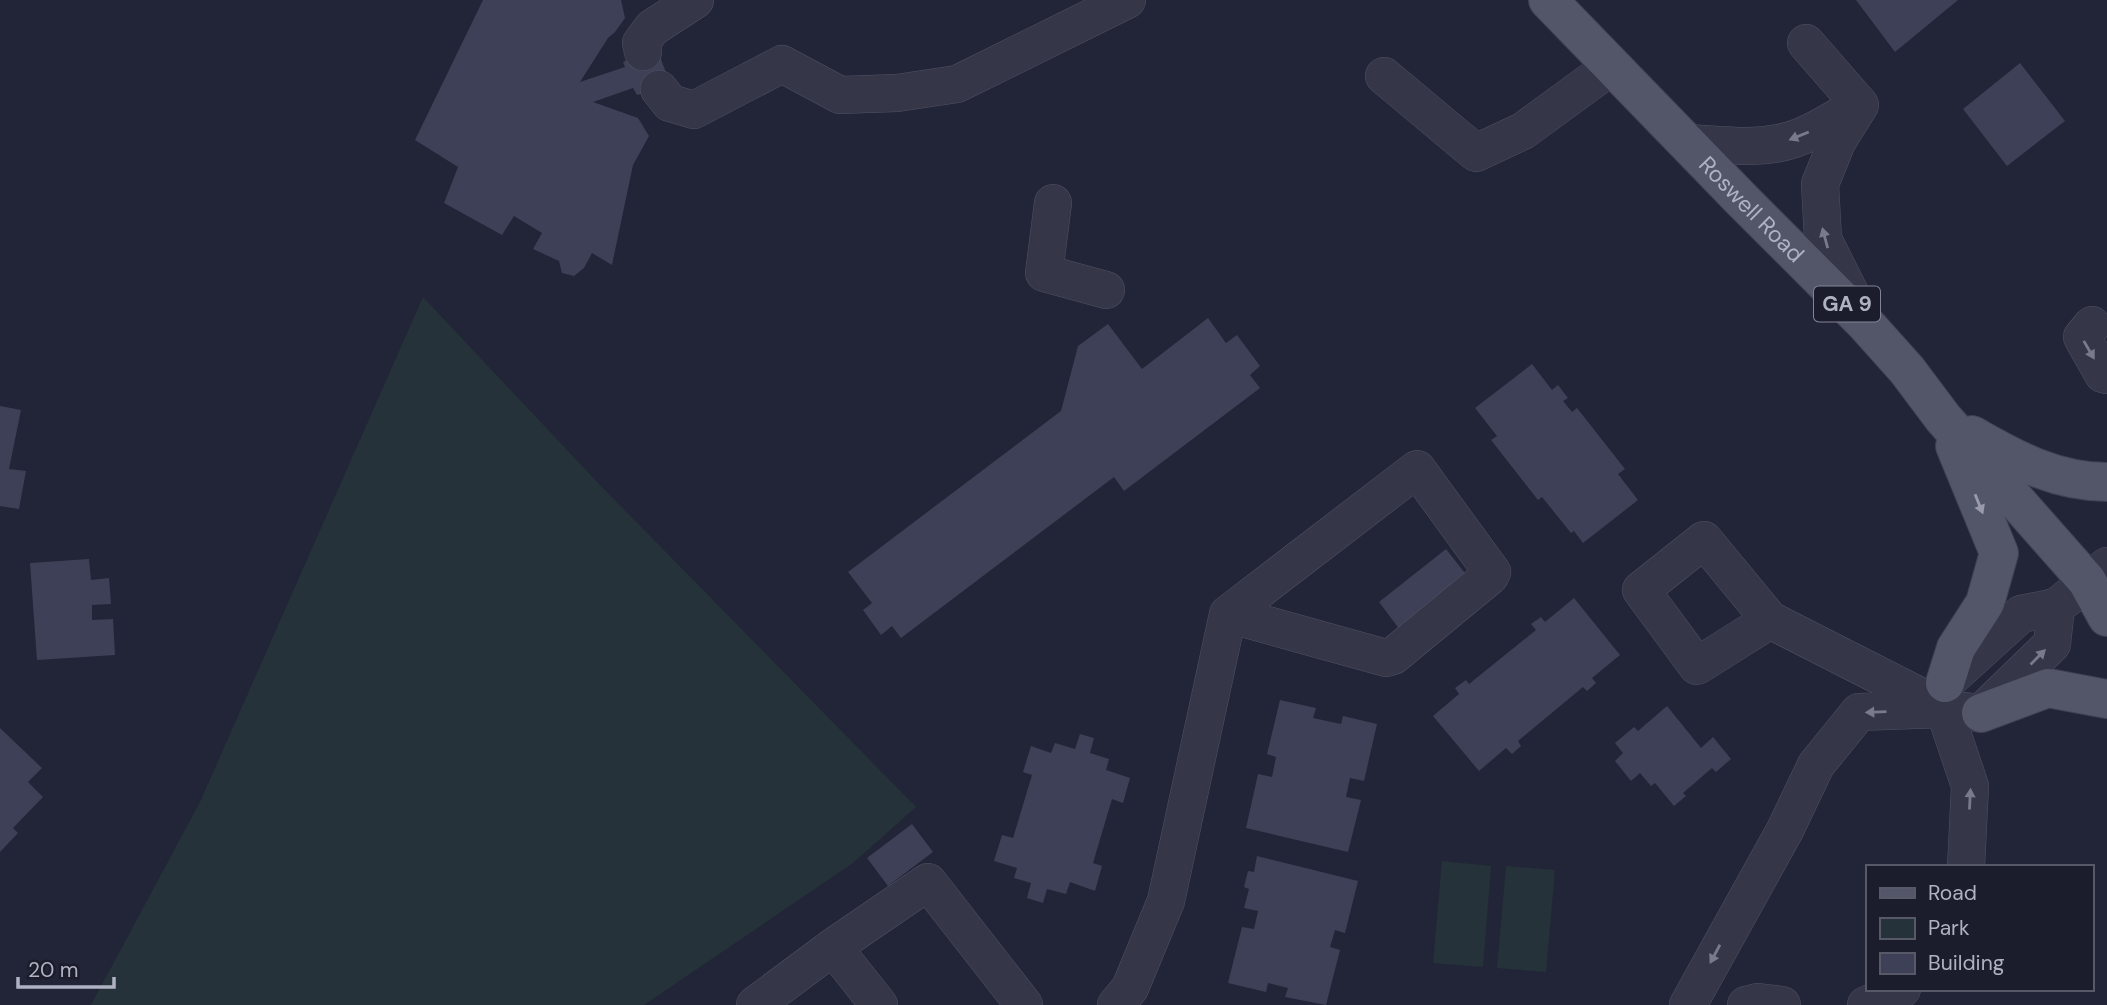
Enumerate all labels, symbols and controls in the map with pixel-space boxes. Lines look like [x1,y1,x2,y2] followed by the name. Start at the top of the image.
[1788,130,1809,141] one-way arrow
[1693,150,1811,269] street label: Roswell Road
[1819,227,1830,249] one-way arrow
[1814,286,1880,322] road number: GA 9
[2083,341,2095,360] one-way arrow
[1973,493,1984,514] one-way arrow
[2030,649,2046,666] one-way arrow
[1865,706,1887,717] one-way arrow
[1964,787,1975,809] one-way arrow
[1866,865,2093,991] legend
[1928,879,1977,907] text: Road
[1928,914,1970,942] text: Park
[1710,944,1721,964] one-way arrow
[18,946,114,990] scale bar
[1928,949,2005,977] text: Building
[28,956,79,984] text: 20 m

